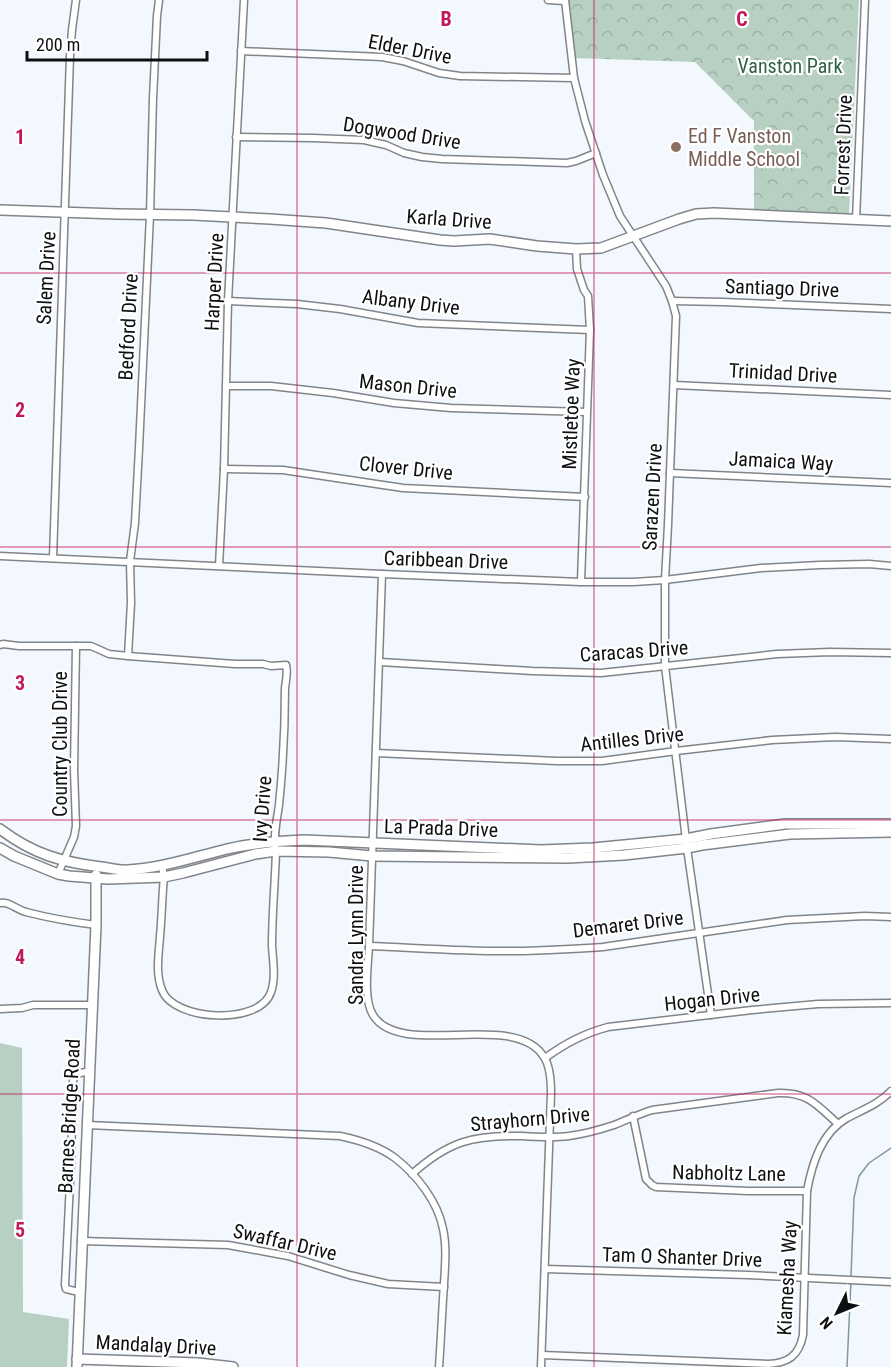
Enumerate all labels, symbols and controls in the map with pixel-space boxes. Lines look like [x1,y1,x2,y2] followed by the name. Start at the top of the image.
[440,7,452,31] text: B
[736,7,748,31] text: C
[27,24,207,62] scale bar
[366,29,454,69] street label: Elder Drive
[36,34,80,55] text: 200 m
[738,54,842,78] park label: Vanston Park
[829,94,857,196] street label: Forrest Drive
[341,112,463,154] street label: Dogwood Drive
[688,124,800,171] place label: Ed F Vanston Middle School
[15,125,25,149] text: 1
[669,140,683,154] marker: Ed F Vanston Middle School
[406,204,492,234] street label: Karla Drive
[32,231,60,325] street label: Salem Drive
[199,232,229,332] street label: Harper Drive
[113,273,143,381] street label: Bedford Drive
[725,274,839,302] street label: Santiago Drive
[361,284,461,320] street label: Albany Drive
[557,358,585,470] street label: Mistletoe Way
[728,358,838,388] street label: Trinidad Drive
[358,369,458,403] street label: Mason Drive
[15,398,25,422] text: 2
[637,443,667,551] street label: Sarazen Drive
[728,446,834,476] street label: Jamaica Way
[358,451,454,485] street label: Clover Drive
[383,546,509,574] street label: Caribbean Drive
[579,635,689,667] street label: Caracas Drive
[15,671,25,695] text: 3
[48,671,72,817] street label: Country Club Drive
[579,722,685,756] street label: Antilles Drive
[248,775,276,843] street label: Ivy Drive
[384,814,498,842] street label: La Prada Drive
[344,865,368,1005] street label: Sandra Lynn Drive
[571,905,685,943] street label: Demaret Drive
[15,945,25,969] text: 4
[663,982,761,1016] street label: Hogan Drive
[53,1038,85,1194] street label: Barnes Bridge Road
[469,1102,591,1136] street label: Strayhorn Drive
[672,1160,786,1186] street label: Nabholtz Lane
[15,1218,25,1242] text: 5
[231,1218,339,1266] street label: Swaffar Drive
[772,1220,802,1336] street label: Kiamesha Way
[601,1242,763,1272] street label: Tam O Shanter Drive
[807,1283,867,1343] north arrow
[816,1313,837,1333] text: N
[95,1330,217,1360] street label: Mandalay Drive

